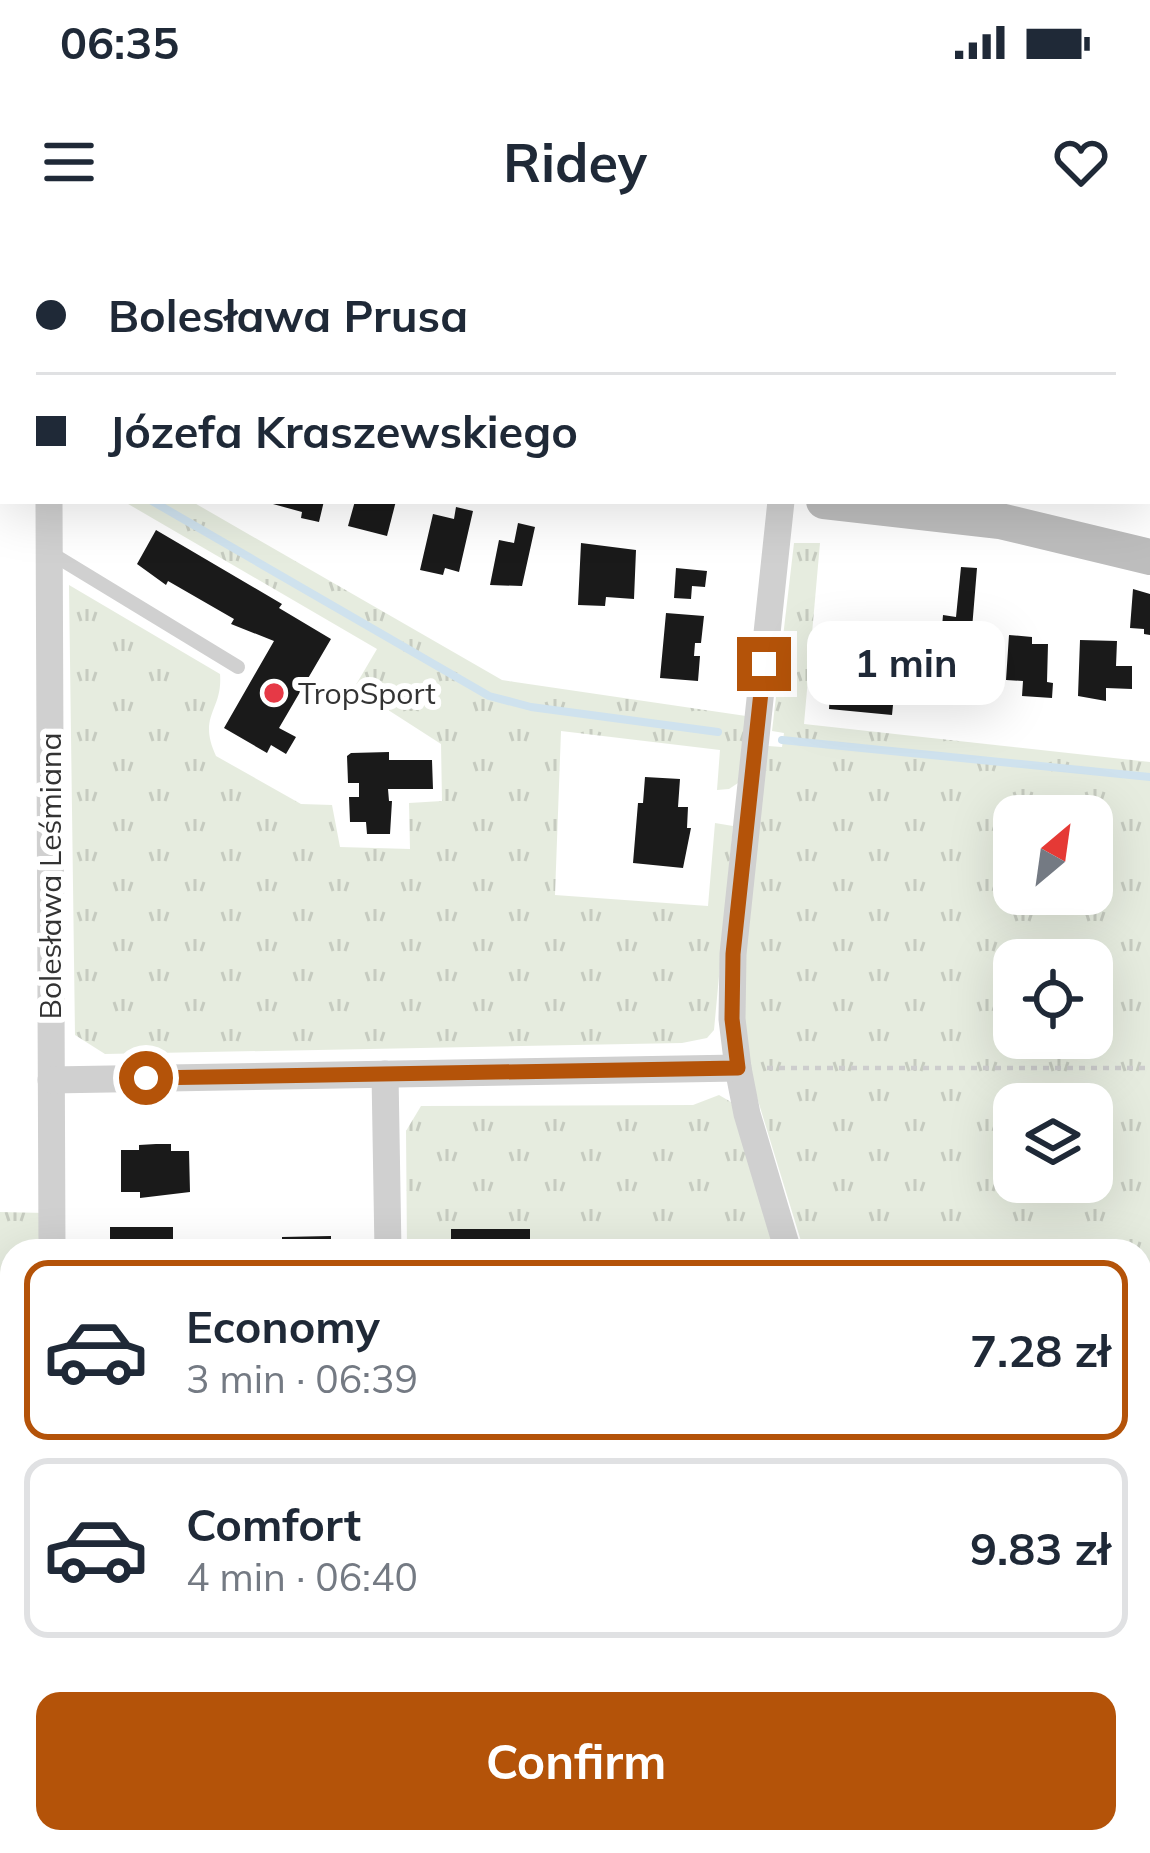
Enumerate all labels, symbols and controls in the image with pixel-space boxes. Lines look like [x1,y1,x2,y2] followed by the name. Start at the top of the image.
[60,14,179,70] text: 06:35
[503,128,647,196] text: Ridey
[36,129,102,195] icon: menu
[1048,129,1114,195] icon: heart
[108,287,468,343] text: Bolesława Prusa
[108,403,578,459] text: Józefa Kraszewskiego
[806,622,1004,706] callout: 1 min
[737,637,791,691] route end
[855,638,957,687] text: 1 min
[298,674,436,712] place label: TropSport
[261,680,287,706] marker: TropSport
[31,733,69,1019] street label: Bolesława Leśmiana
[993,795,1113,915] north arrow
[993,795,1113,1203] map controls
[993,939,1113,1059] button: locate
[119,1051,173,1105] route start
[993,1083,1113,1203] button: layers
[42,1296,150,1404] icon: car
[186,1298,380,1354] text: Economy
[970,1322,1110,1378] text: 7.28 zł
[186,1354,418,1403] text: 3 min · 06:39
[42,1494,150,1602] icon: car
[186,1496,361,1552] text: Comfort
[970,1520,1110,1576] text: 9.83 zł
[186,1552,418,1601] text: 4 min · 06:40
[36,1692,1116,1830] button: Confirm

